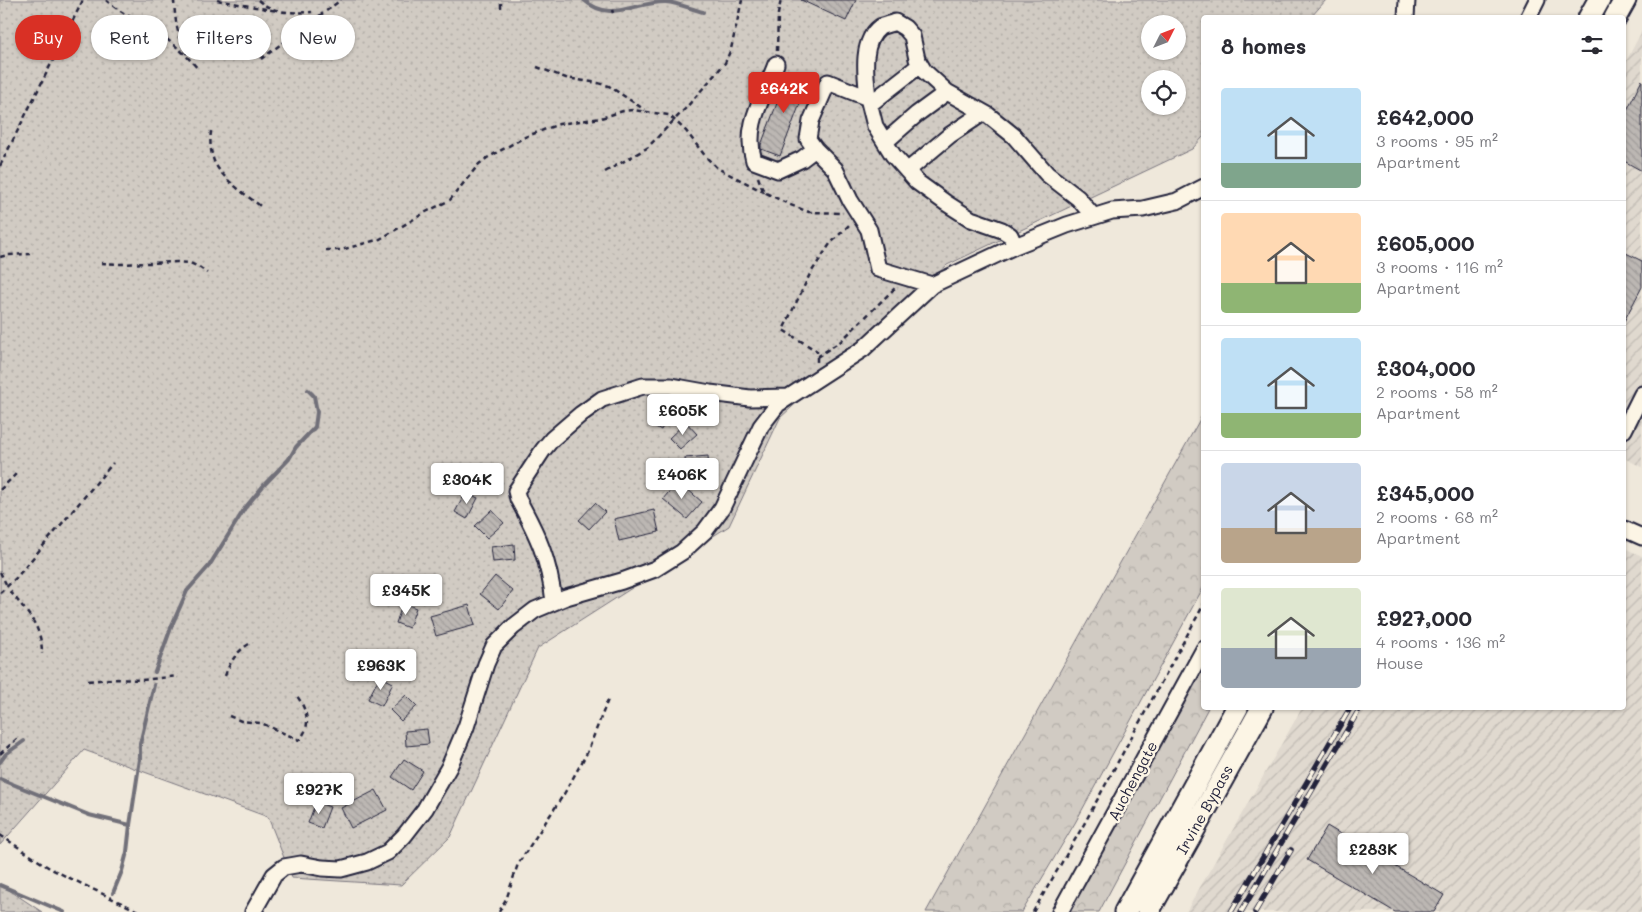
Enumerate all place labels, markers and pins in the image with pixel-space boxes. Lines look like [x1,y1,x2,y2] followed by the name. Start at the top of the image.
[749,72,819,114] pin: £642K
[648,394,718,436] pin: £605K
[647,458,717,500] pin: £406K
[432,462,502,505] pin: £304K
[371,574,441,616] pin: £345K
[346,648,416,691] pin: £963K
[284,772,354,815] pin: £927K
[1338,832,1408,875] pin: £283K

